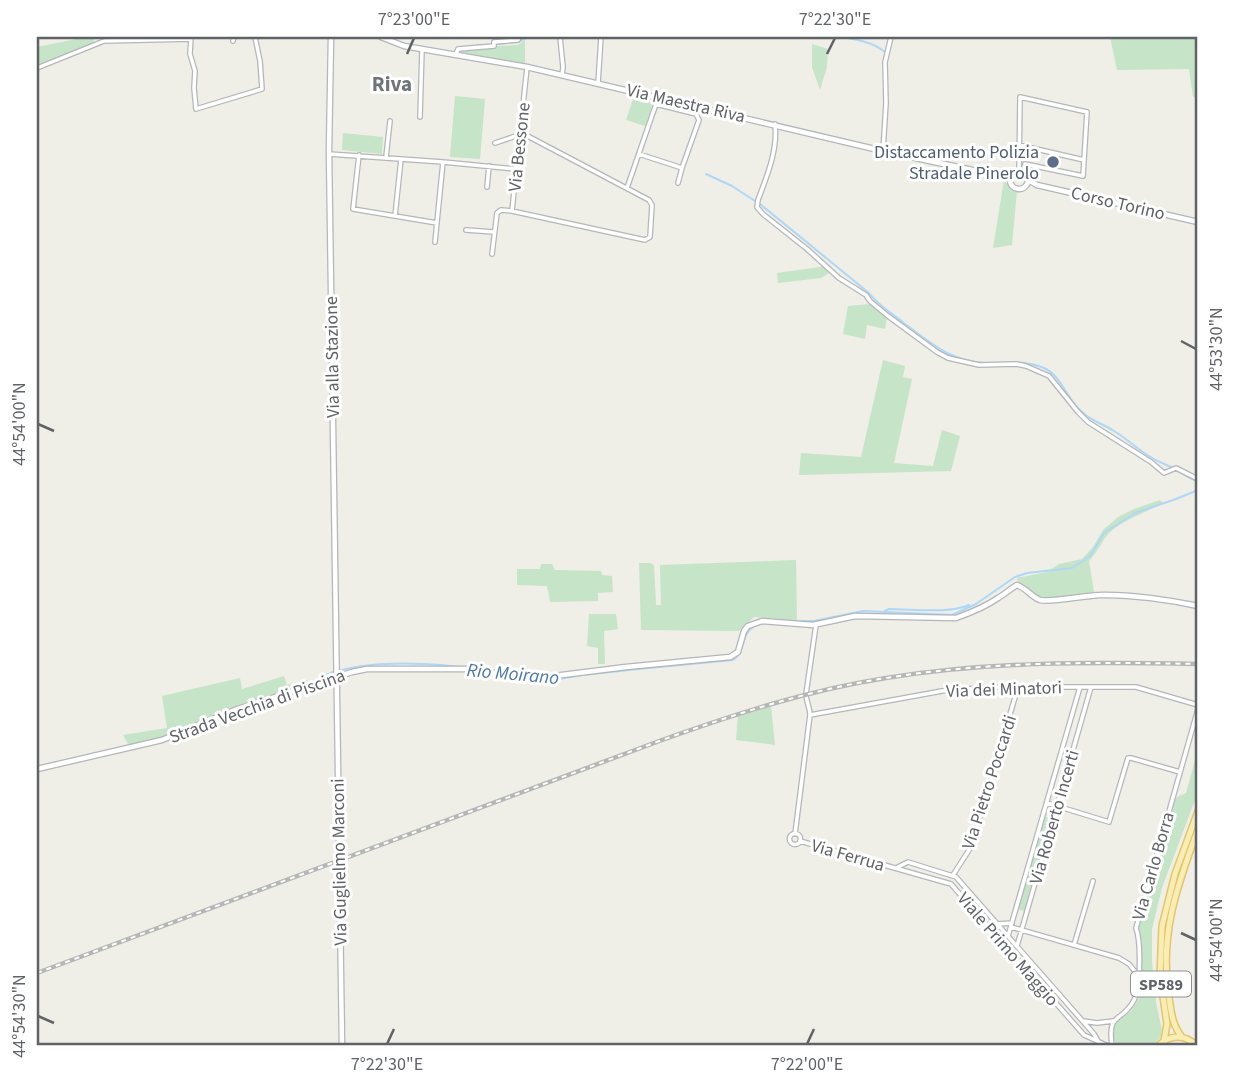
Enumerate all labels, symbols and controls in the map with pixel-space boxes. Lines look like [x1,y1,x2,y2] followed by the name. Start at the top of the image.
[378,7,450,32] text: 7°23'00"E
[799,7,871,32] text: 7°22'30"E
[372,69,412,99] district label: Riva
[624,78,748,129] street label: Via Maestra Riva
[502,101,537,193] street label: Via Bessone
[874,140,1039,186] place label: Distaccamento Polizia Stradale Pinerolo
[1045,154,1061,170] marker: Distaccamento Polizia Stradale Pinerolo
[1068,181,1167,226] street label: Corso Torino
[319,296,346,418] street label: Via alla Stazione
[1204,307,1229,391] text: 44°53'30"N
[7,382,32,466] text: 44°54'00"N
[466,657,560,692] water label: Rio Moirano
[166,663,349,750] street label: Strada Vecchia di Piscina
[946,675,1062,704] street label: Via dei Minatori
[956,712,1023,853] street label: Via Pietro Poccardi
[1023,747,1086,887] street label: Via Roberto Incerti
[326,778,353,946] street label: Via Guglielmo Marconi
[1126,809,1181,923] street label: Via Carlo Borra
[808,833,888,878] street label: Via Ferrua
[951,887,1064,1012] street label: Viale Primo Maggio
[1204,898,1229,982] text: 44°54'00"N
[1131,972,1191,996] road number: SP589
[7,974,32,1058] text: 44°54'30"N
[351,1052,423,1077] text: 7°22'30"E
[771,1052,843,1077] text: 7°22'00"E

